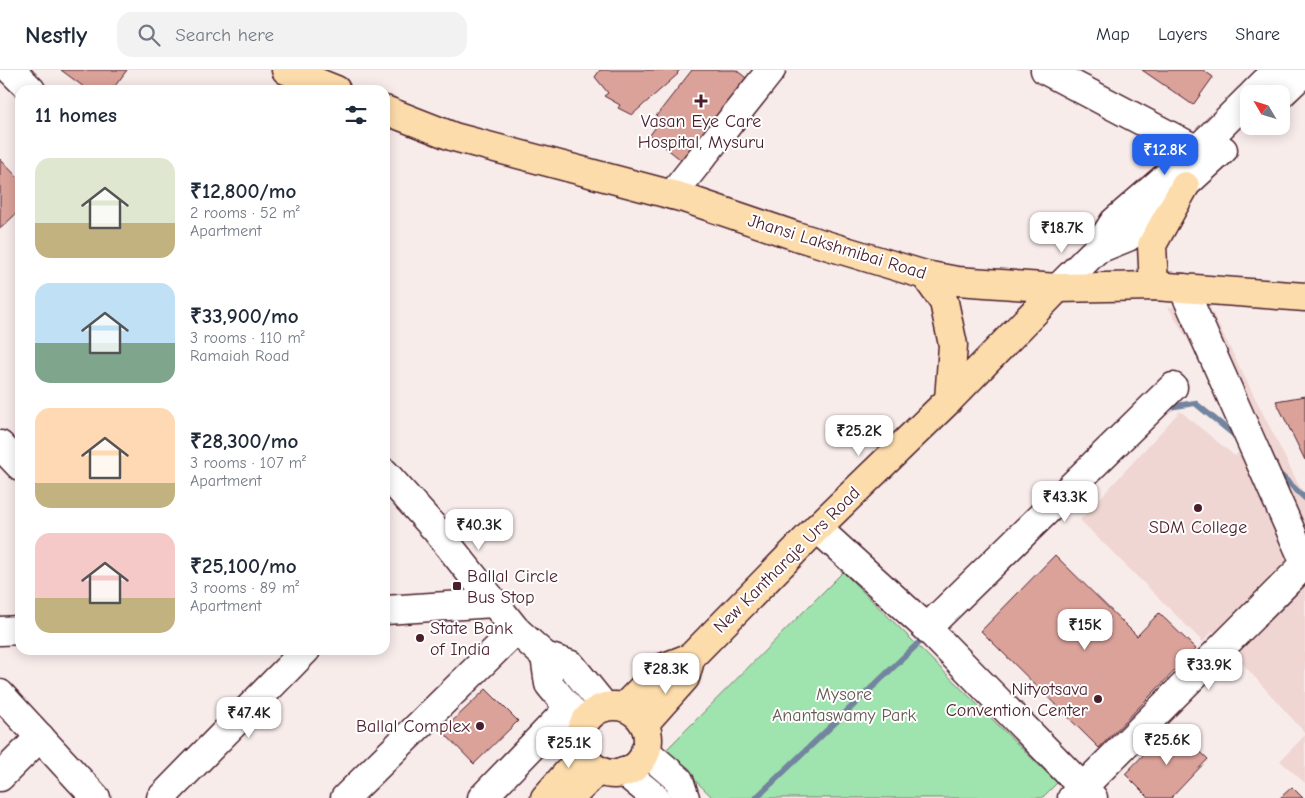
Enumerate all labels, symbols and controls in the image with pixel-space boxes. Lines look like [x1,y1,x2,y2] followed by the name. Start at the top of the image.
[117,12,467,57] search box
[25,21,87,49] text: Nestly
[135,21,163,49] icon: search
[175,24,274,46] text: Search here
[1096,24,1130,45] text: Map
[1158,24,1207,45] text: Layers
[1235,24,1280,45] text: Share
[1240,85,1290,135] north arrow
[1240,85,1290,135] map controls
[694,94,708,108] marker: Vasan Eye Care Hospital, Mysuru
[342,101,370,129] icon: filters
[35,103,117,127] text: 11 homes
[638,111,764,153] place label: Vasan Eye Care Hospital, Mysuru
[1124,134,1206,176] pin: ₹12.8K
[1143,141,1187,159] text: ₹12.8K
[75,178,135,238] icon: home
[190,179,296,203] text: ₹12,800/mo
[190,204,300,222] text: 2 rooms · 52 m²
[745,210,929,284] street label: Jhansi Lakshmibai Road
[1021,212,1103,254] pin: ₹18.7K
[1041,219,1083,237] text: ₹18.7K
[190,222,262,240] text: Apartment
[75,303,135,363] icon: home
[190,304,299,328] text: ₹33,900/mo
[190,329,305,347] text: 3 rooms · 110 m²
[190,347,289,365] text: Ramaiah Road
[818,414,900,457] pin: ₹25.2K
[836,422,882,440] text: ₹25.2K
[75,428,135,488] icon: home
[190,429,298,453] text: ₹28,300/mo
[190,454,306,472] text: 3 rooms · 107 m²
[190,472,262,490] text: Apartment
[1024,480,1106,523] pin: ₹43.3K
[709,482,865,638] street label: New Kantharaje Urs Road
[1043,488,1087,506] text: ₹43.3K
[1192,502,1204,514] marker: SDM College
[438,508,520,551] pin: ₹40.3K
[456,516,502,534] text: ₹40.3K
[1149,517,1247,538] place label: SDM College
[75,553,135,613] icon: home
[190,554,297,578] text: ₹25,100/mo
[467,566,558,608] place label: Ballal Circle Bus Stop
[190,579,299,597] text: 3 rooms · 89 m²
[451,580,463,592] marker: Ballal Circle Bus Stop
[190,597,262,615] text: Apartment
[1055,608,1115,651] pin: ₹15K
[1069,616,1101,634] text: ₹15K
[430,618,513,660] place label: State Bank of India
[414,632,426,644] marker: State Bank of India
[1168,648,1250,691] pin: ₹33.9K
[625,652,707,695] pin: ₹28.3K
[1186,656,1232,674] text: ₹33.9K
[643,660,689,678] text: ₹28.3K
[946,679,1089,721] place label: Nityotsava Convention Center
[772,684,916,726] park label: Mysore Anantaswamy Park
[1092,693,1104,705] marker: Nityotsava Convention Center
[208,696,290,739] pin: ₹47.4K
[227,704,271,722] text: ₹47.4K
[356,716,470,737] place label: Ballal Complex
[474,720,486,732] marker: Ballal Complex
[1126,724,1208,766] pin: ₹25.6K
[528,726,610,769] pin: ₹25.1K
[1144,731,1190,749] text: ₹25.6K
[547,734,591,752] text: ₹25.1K

